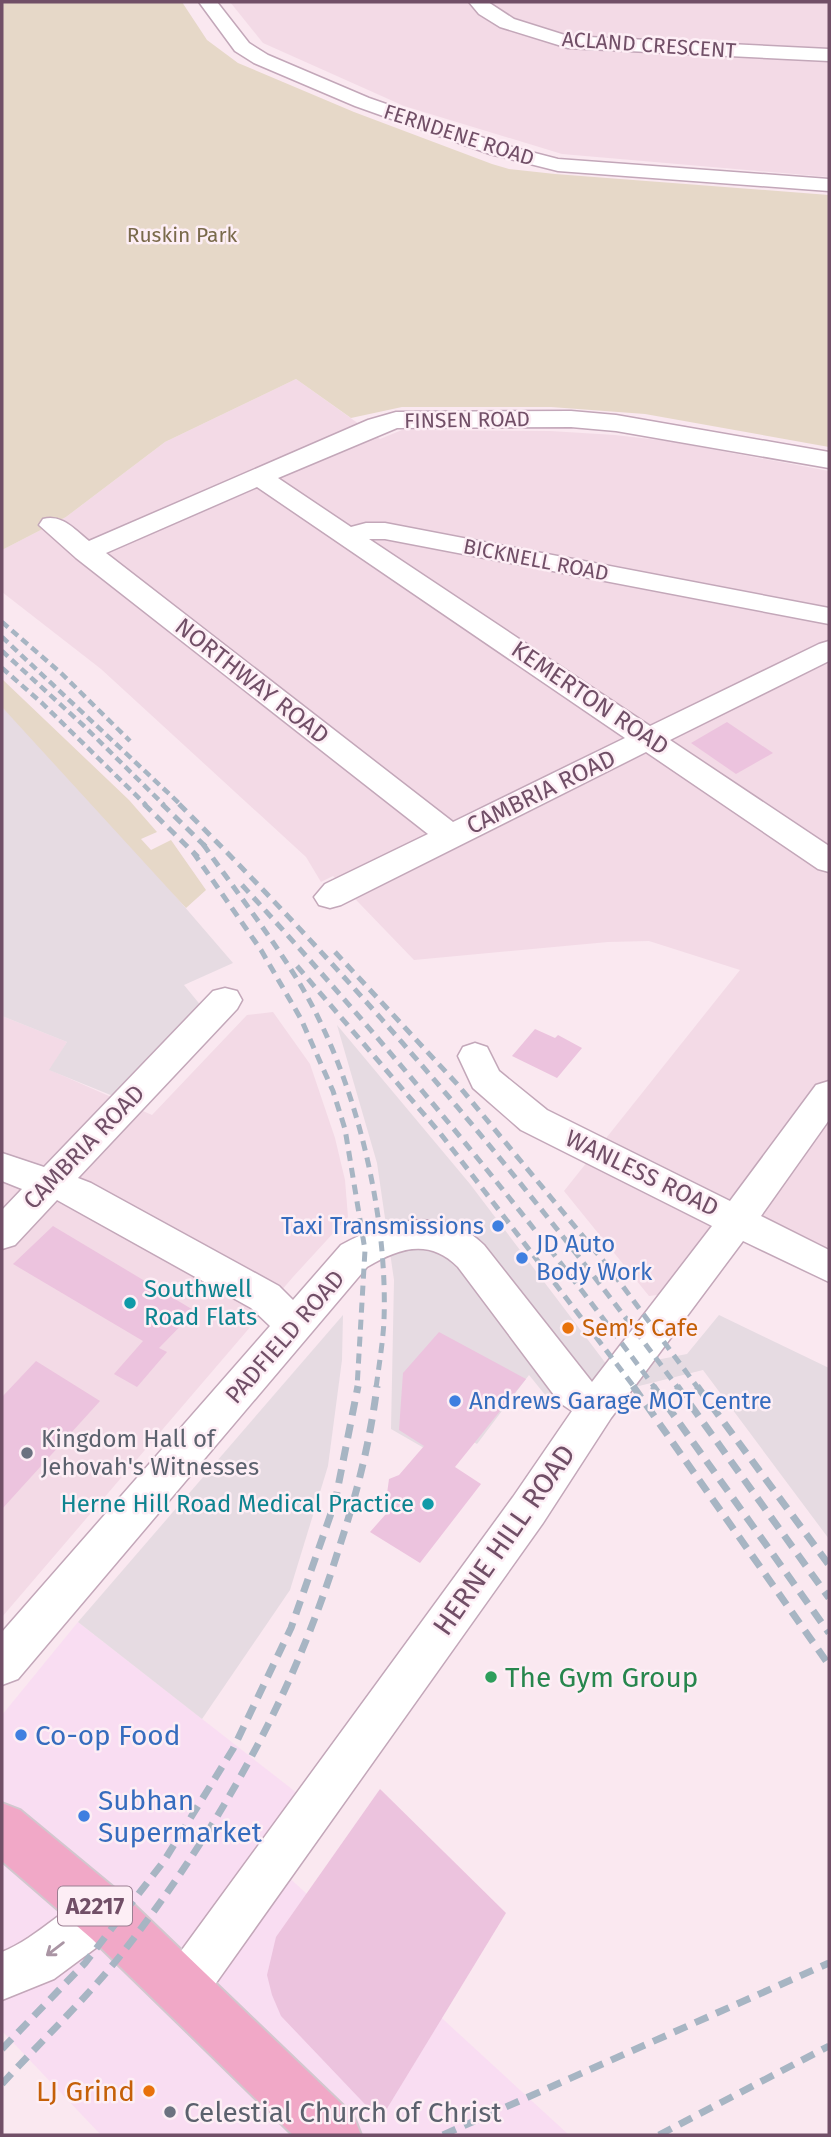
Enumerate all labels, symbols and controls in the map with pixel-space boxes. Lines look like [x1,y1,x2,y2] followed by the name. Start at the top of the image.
[561,26,737,64] street label: ACLAND CRESCENT
[380,98,538,172] street label: FERNDENE ROAD
[127,222,238,248] park label: Ruskin Park
[404,406,530,434] street label: FINSEN ROAD
[461,533,611,587] street label: BICKNELL ROAD
[169,612,335,750] street label: NORTHWAY ROAD
[506,635,674,761] street label: KEMERTON ROAD
[462,744,620,840] street label: CAMBRIA ROAD
[18,1079,150,1215] street label: CAMBRIA ROAD
[561,1124,723,1222] street label: WANLESS ROAD
[281,1212,484,1240] place label: Taxi Transmissions
[490,1218,506,1234] marker: Taxi Transmissions
[536,1230,653,1286] place label: JD Auto Body Work
[514,1250,530,1266] marker: JD Auto Body Work
[220,1265,350,1409] street label: PADFIELD ROAD
[144,1275,257,1331] place label: Southwell Road Flats
[122,1295,138,1311] marker: Southwell Road Flats
[582,1314,698,1342] place label: Sem's Cafe
[560,1320,576,1336] marker: Sem's Cafe
[469,1387,772,1415] place label: Andrews Garage MOT Centre
[447,1393,463,1409] marker: Andrews Garage MOT Centre
[41,1425,259,1481] place label: Kingdom Hall of Jehovah's Witnesses
[426,1438,582,1642] street label: HERNE HILL ROAD
[19,1445,35,1461] marker: Kingdom Hall of Jehovah's Witnesses
[60,1490,414,1518] place label: Herne Hill Road Medical Practice
[420,1496,436,1512] marker: Herne Hill Road Medical Practice
[505,1661,698,1694] place label: The Gym Group
[483,1669,499,1685] marker: The Gym Group
[35,1719,180,1752] place label: Co-op Food
[13,1727,29,1743] marker: Co-op Food
[98,1784,263,1849] place label: Subhan Supermarket
[76,1808,92,1824] marker: Subhan Supermarket
[58,1886,132,1926] road number: A2217
[46,1942,65,1956] one-way arrow
[36,2075,135,2108] place label: LJ Grind
[141,2083,157,2099] marker: LJ Grind
[184,2096,502,2129] place label: Celestial Church of Christ
[162,2104,178,2120] marker: Celestial Church of Christ

